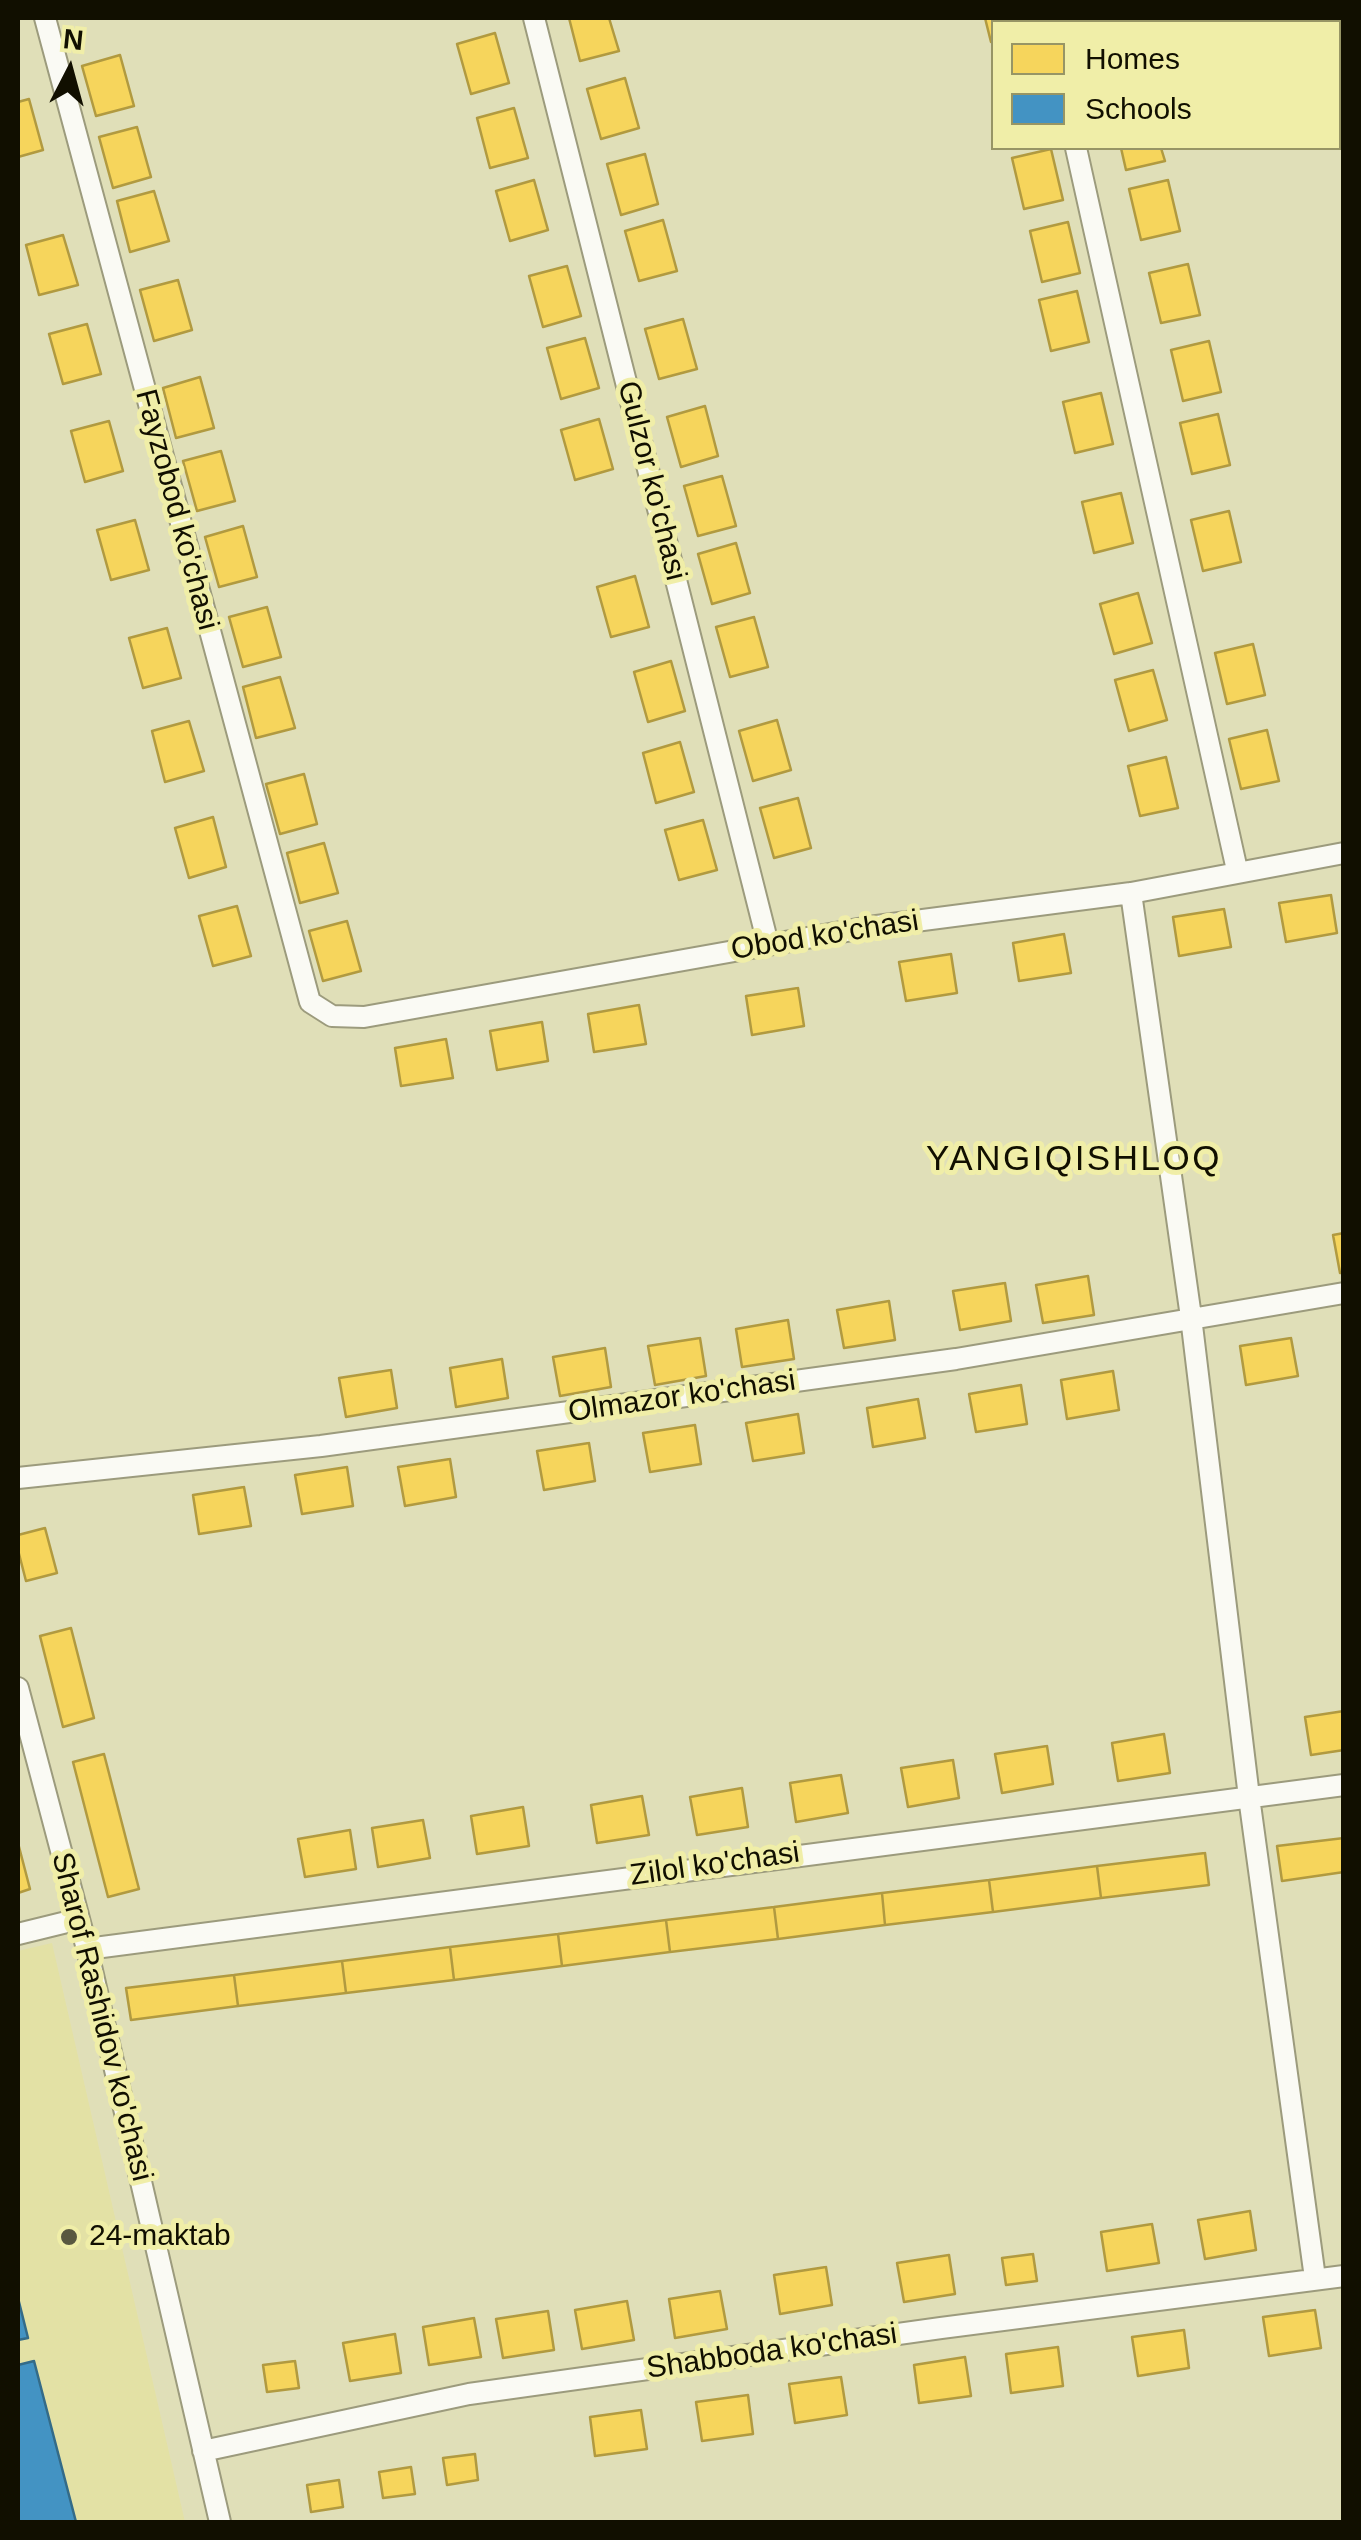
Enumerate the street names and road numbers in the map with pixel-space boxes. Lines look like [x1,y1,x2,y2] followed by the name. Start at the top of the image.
[609,378,693,584] street label: Gulzor ko'chasi
[127,386,225,634] street label: Fayzobod ko'chasi
[729,903,921,969] street label: Obod ko'chasi
[566,1363,798,1431] street label: Olmazor ko'chasi
[628,1835,802,1895] street label: Zilol ko'chasi
[43,1849,159,2185] street label: Sharof Rashidov ko'chasi
[644,2317,900,2387] street label: Shabboda ko'chasi

